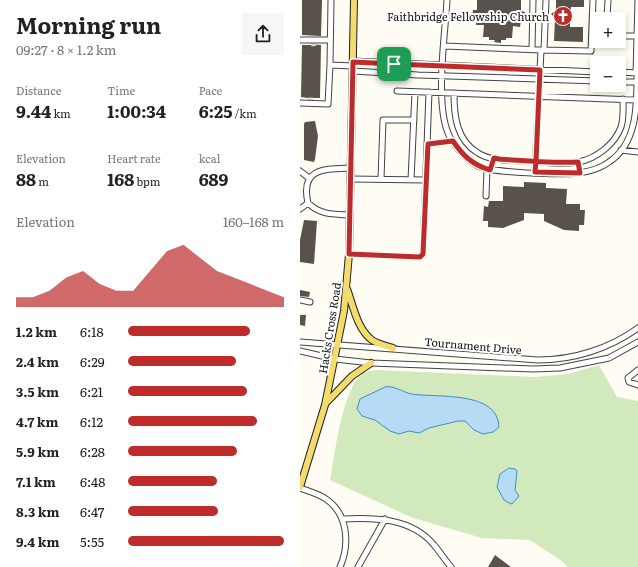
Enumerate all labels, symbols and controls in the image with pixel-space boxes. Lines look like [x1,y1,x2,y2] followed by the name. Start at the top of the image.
[552,5,574,27] church icon: Faithbridge Fellowship Church
[16,8,161,41] text: Morning run
[387,8,549,24] place label: Faithbridge Fellowship Church
[590,12,626,92] map controls
[590,12,626,48] button: +
[242,13,284,55] button: share
[16,40,116,59] text: 09:27 · 8 × 1.2 km
[377,47,411,81] pin
[383,53,405,75] icon: arrive
[590,56,626,92] button: −
[16,82,61,98] text: Distance
[107,82,135,98] text: Time
[199,82,222,98] text: Pace
[16,98,51,123] text: 9.44
[107,98,166,123] text: 1:00:34
[199,98,232,123] text: 6:25
[51,105,71,121] text: km
[232,105,257,121] text: /km
[16,150,66,166] text: Elevation
[107,150,161,166] text: Heart rate
[199,150,220,166] text: kcal
[16,166,36,191] text: 88
[107,166,134,191] text: 168
[199,166,228,191] text: 689
[36,173,49,189] text: m
[134,173,160,189] text: bpm
[16,212,75,231] text: Elevation
[223,212,284,231] text: 160–168 m
[314,281,344,375] street label: Hacks Cross Road
[16,322,57,341] text: 1.2 km
[80,322,104,341] text: 6:18
[424,333,523,357] street label: Tournament Drive
[16,352,59,371] text: 2.4 km
[80,352,105,371] text: 6:29
[16,382,59,401] text: 3.5 km
[80,382,103,401] text: 6:21
[16,412,58,431] text: 4.7 km
[80,412,103,431] text: 6:12
[16,442,59,461] text: 5.9 km
[80,442,105,461] text: 6:28
[16,472,56,491] text: 7.1 km
[80,472,105,491] text: 6:48
[16,502,59,521] text: 8.3 km
[80,502,104,521] text: 6:47
[16,532,59,551] text: 9.4 km
[80,532,104,551] text: 5:55

